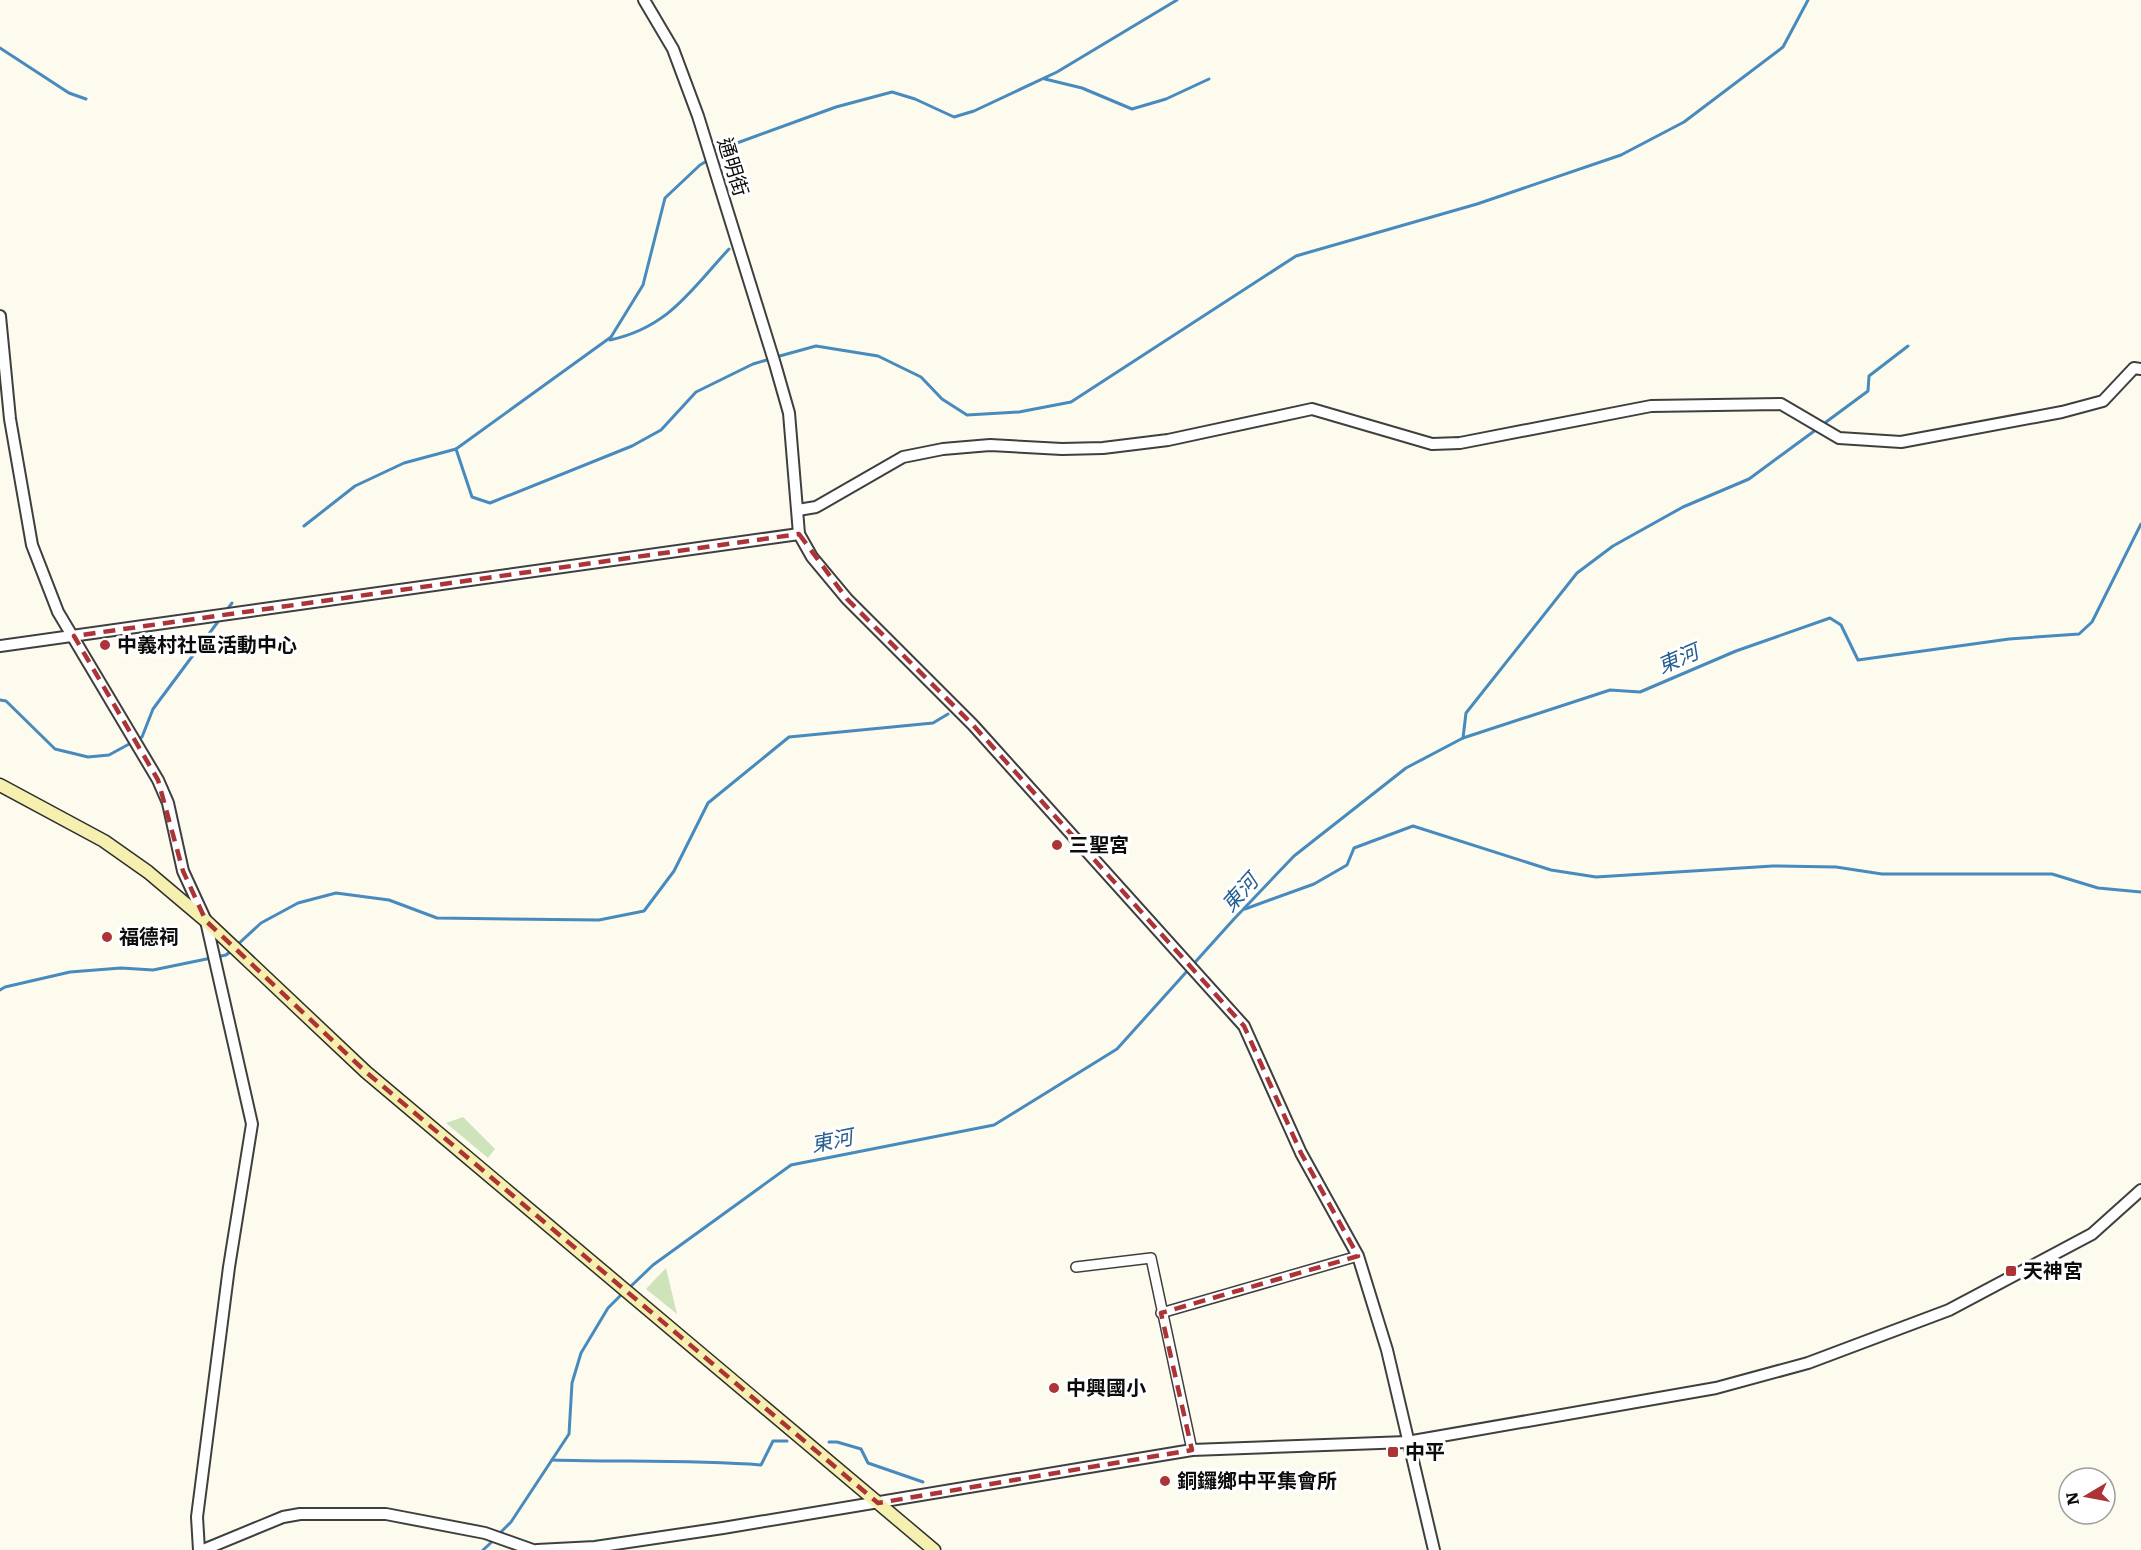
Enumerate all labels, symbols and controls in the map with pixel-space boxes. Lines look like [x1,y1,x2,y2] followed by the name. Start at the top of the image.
[712,133,758,199] street label: 通明街
[117,628,297,658] place label: 中義村社區活動中心
[1652,633,1706,679] water label: 東河
[98,638,112,652] marker: 中義村社區活動中心
[1069,828,1129,858] place label: 三聖宮
[1050,838,1064,852] marker: 三聖宮
[1213,862,1266,917] water label: 東河
[119,920,179,950] place label: 福德祠
[100,930,114,944] marker: 福德祠
[808,1119,859,1158] water label: 東河
[2023,1254,2083,1284] place label: 天神宮
[2004,1264,2018,1278] marker: 天神宮
[1066,1371,1146,1401] place label: 中興國小
[1047,1381,1061,1395] marker: 中興國小
[1405,1435,1445,1465] place label: 中平
[1386,1445,1400,1459] marker: 中平
[1177,1464,1337,1494] place label: 銅鑼鄉中平集會所
[2057,1466,2117,1526] north arrow
[1158,1474,1172,1488] marker: 銅鑼鄉中平集會所
[2058,1490,2084,1507] text: N

